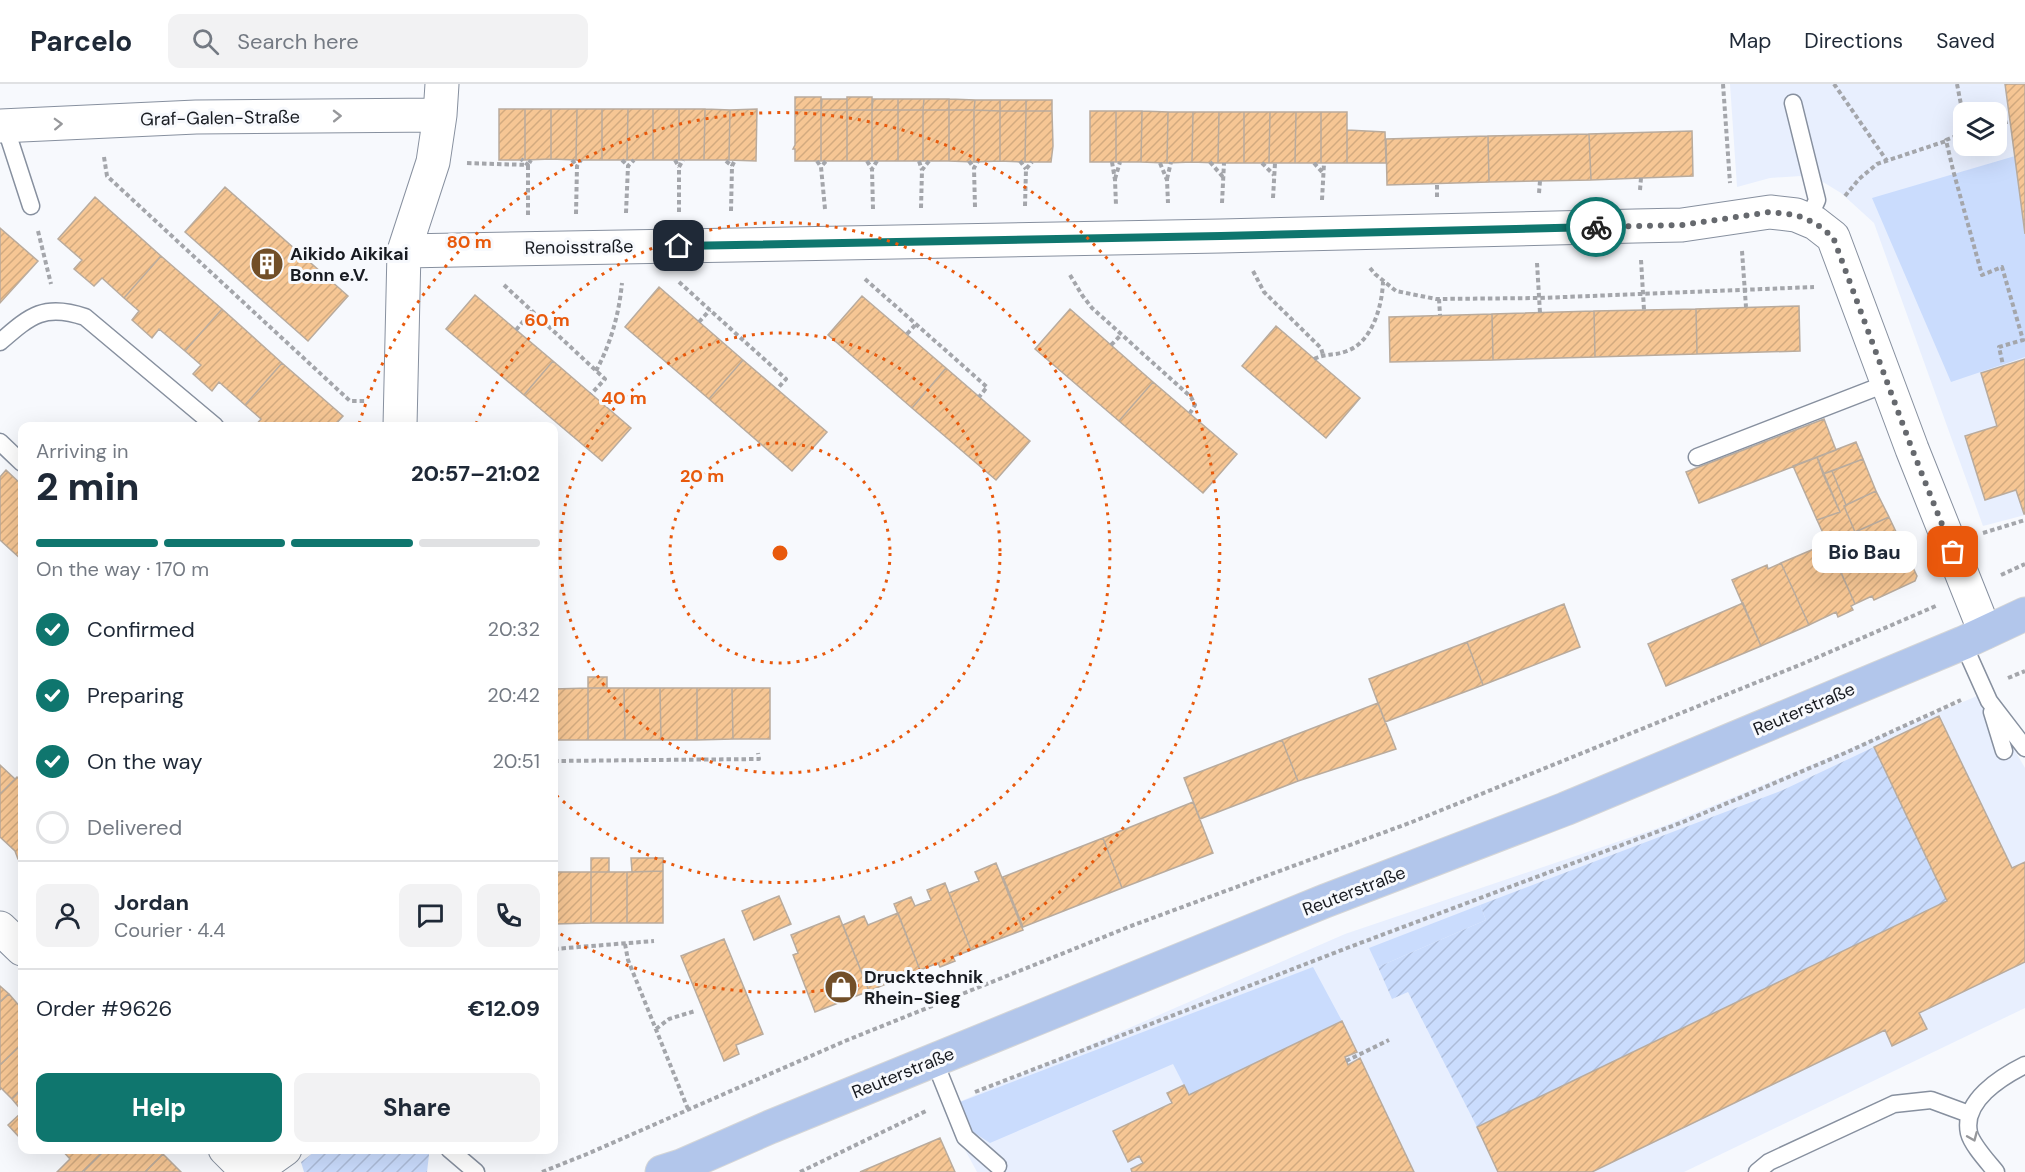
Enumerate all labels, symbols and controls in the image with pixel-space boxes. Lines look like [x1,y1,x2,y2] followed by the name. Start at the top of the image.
[168,14,588,68] search box
[30,23,132,60] text: Parcelo
[189,25,222,58] icon: search
[237,27,359,56] text: Search here
[1729,27,1771,55] text: Map
[1804,27,1903,55] text: Directions
[1936,27,1995,55] text: Saved
[1953,102,2007,156] map controls
[1953,102,2007,156] button: layers
[140,105,300,131] street label: Graf-Galen-Straße
[332,110,341,122] one-way arrow
[54,117,63,130] one-way arrow
[1566,197,1626,257] courier
[1580,211,1613,244] icon: bike
[653,220,704,271] pin
[662,229,695,262] icon: home
[446,230,492,254] text: 80 m
[524,234,634,260] street label: Renoisstraße
[290,242,409,287] place label: Aikido Aikikai Bonn e.V.
[249,246,285,282] building icon: Aikido Aikikai Bonn e.V.
[524,308,570,332] text: 60 m
[601,386,647,410] text: 40 m
[36,438,128,464] text: Arriving in
[411,459,540,488] text: 20:57–21:02
[36,461,140,512] text: 2 min
[680,464,724,488] text: 20 m
[1927,526,1978,577] pin
[1812,531,1917,573] callout: Bio Bau
[1936,535,1969,568] icon: bag
[1828,539,1901,565] text: Bio Bau
[770,543,790,563] centre of rings
[36,556,209,582] text: On the way · 170 m
[36,613,69,646] icon: check
[87,615,195,644] text: Confirmed
[488,616,540,642] text: 20:32
[1749,677,1859,741] street label: Reuterstraße
[36,679,69,712] icon: check
[87,681,184,710] text: Preparing
[487,682,540,708] text: 20:42
[36,745,69,778] icon: check
[87,747,202,776] text: On the way
[493,748,540,774] text: 20:51
[87,813,182,842] text: Delivered
[1299,860,1409,922] street label: Reuterstraße
[36,884,99,947] button: person
[399,884,462,947] button: chat
[477,884,540,947] button: phone
[114,888,189,917] text: Jordan
[114,917,225,943] text: Courier · 4.4
[864,965,984,1010] place label: Drucktechnik Rhein-Sieg
[823,969,859,1005] shop icon: Drucktechnik Rhein-Sieg
[36,994,172,1023] text: Order #9626
[468,994,540,1023] text: €12.09
[848,1042,958,1104] street label: Reuterstraße
[36,1073,282,1142] button: Help
[294,1073,540,1142] button: Share
[1966,1131,1978,1142] one-way arrow

